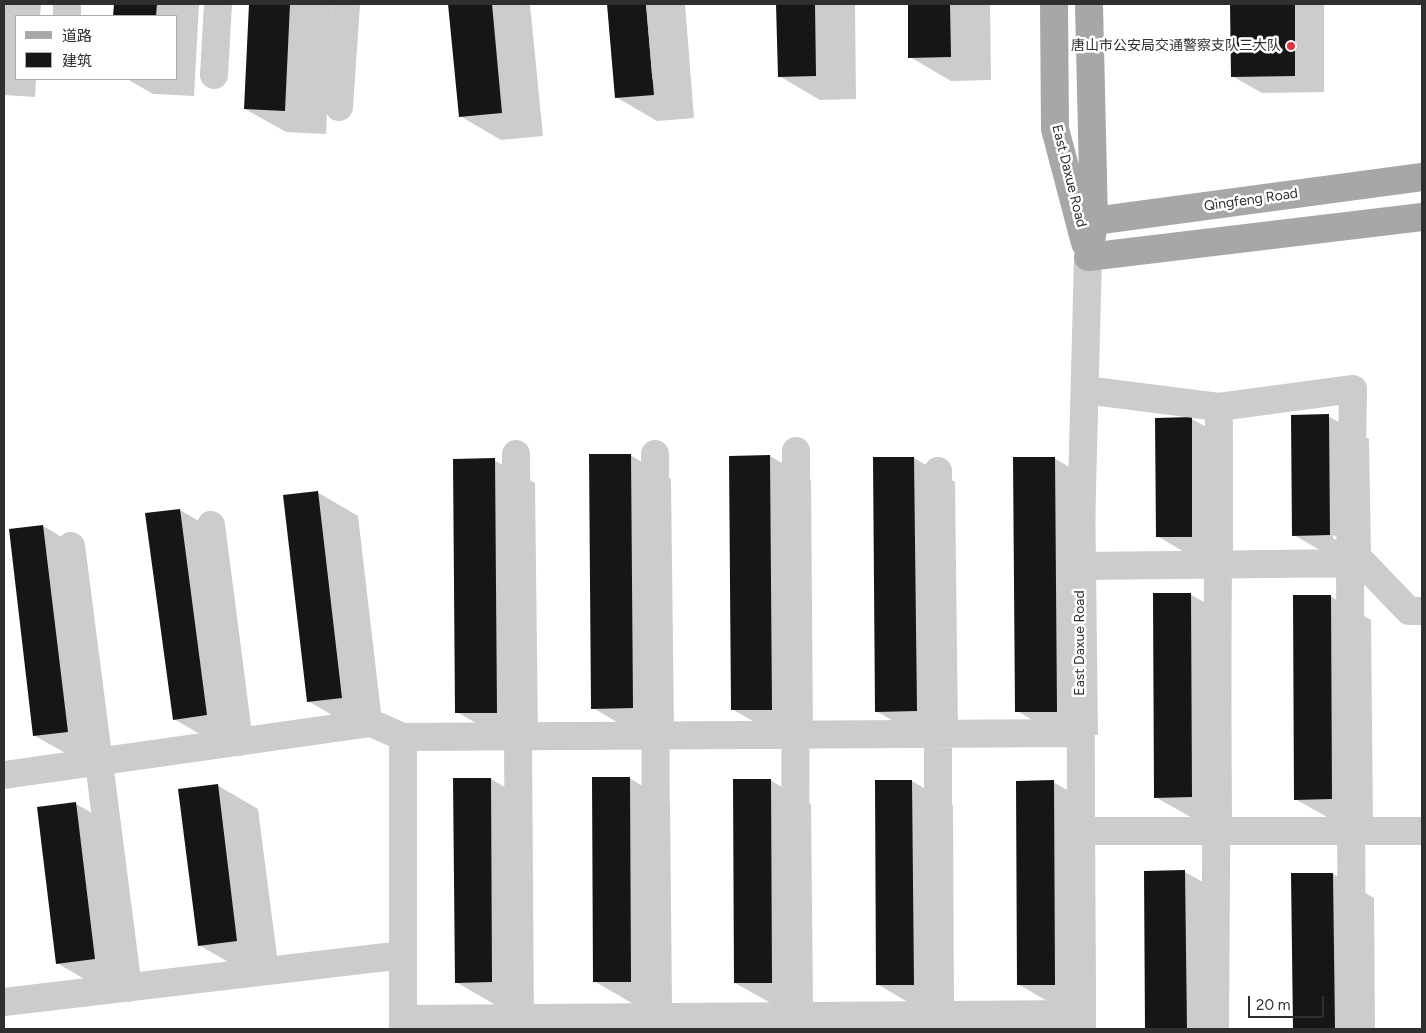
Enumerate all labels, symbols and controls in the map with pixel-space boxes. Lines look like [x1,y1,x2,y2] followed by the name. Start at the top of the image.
[15,15,178,80] legend
[62,27,92,45] text: 道路
[1071,38,1281,54] place label: 唐山市公安局交通警察支队三大队
[1285,40,1297,52] marker: 唐山市公安局交通警察支队三大队
[62,52,92,70] text: 建筑
[1048,123,1090,229] street label: East Daxue Road
[1203,185,1299,215] street label: Qingfeng Road
[1072,590,1088,696] street label: East Daxue Road
[1251,986,1327,1018] scale bar
[1256,996,1290,1014] text: 20 m

